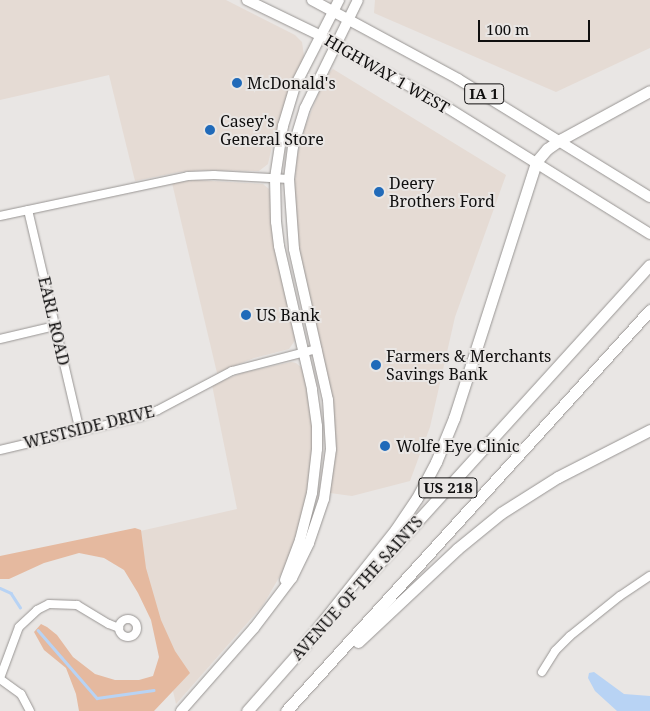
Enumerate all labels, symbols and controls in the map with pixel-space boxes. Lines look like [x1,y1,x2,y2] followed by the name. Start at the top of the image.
[480,10,592,42] scale bar
[486,19,529,39] text: 100 m
[321,31,453,117] street label: HIGHWAY 1 WEST
[247,73,336,93] place label: McDonald's
[231,77,243,89] marker: McDonald's
[464,82,504,106] road number: IA 1
[220,111,324,149] place label: Casey's General Store
[204,124,216,136] marker: Casey's General Store
[389,173,495,211] place label: Deery Brothers Ford
[373,186,385,198] marker: Deery Brothers Ford
[34,275,74,367] street label: EARL ROAD
[256,305,319,325] place label: US Bank
[240,309,252,321] marker: US Bank
[386,346,551,384] place label: Farmers & Merchants Savings Bank
[370,359,382,371] marker: Farmers & Merchants Savings Bank
[22,401,156,453] street label: WESTSIDE DRIVE
[396,436,520,456] place label: Wolfe Eye Clinic
[378,439,392,453] marker: Wolfe Eye Clinic
[418,476,478,500] road number: US 218
[287,512,427,664] street label: AVENUE OF THE SAINTS

